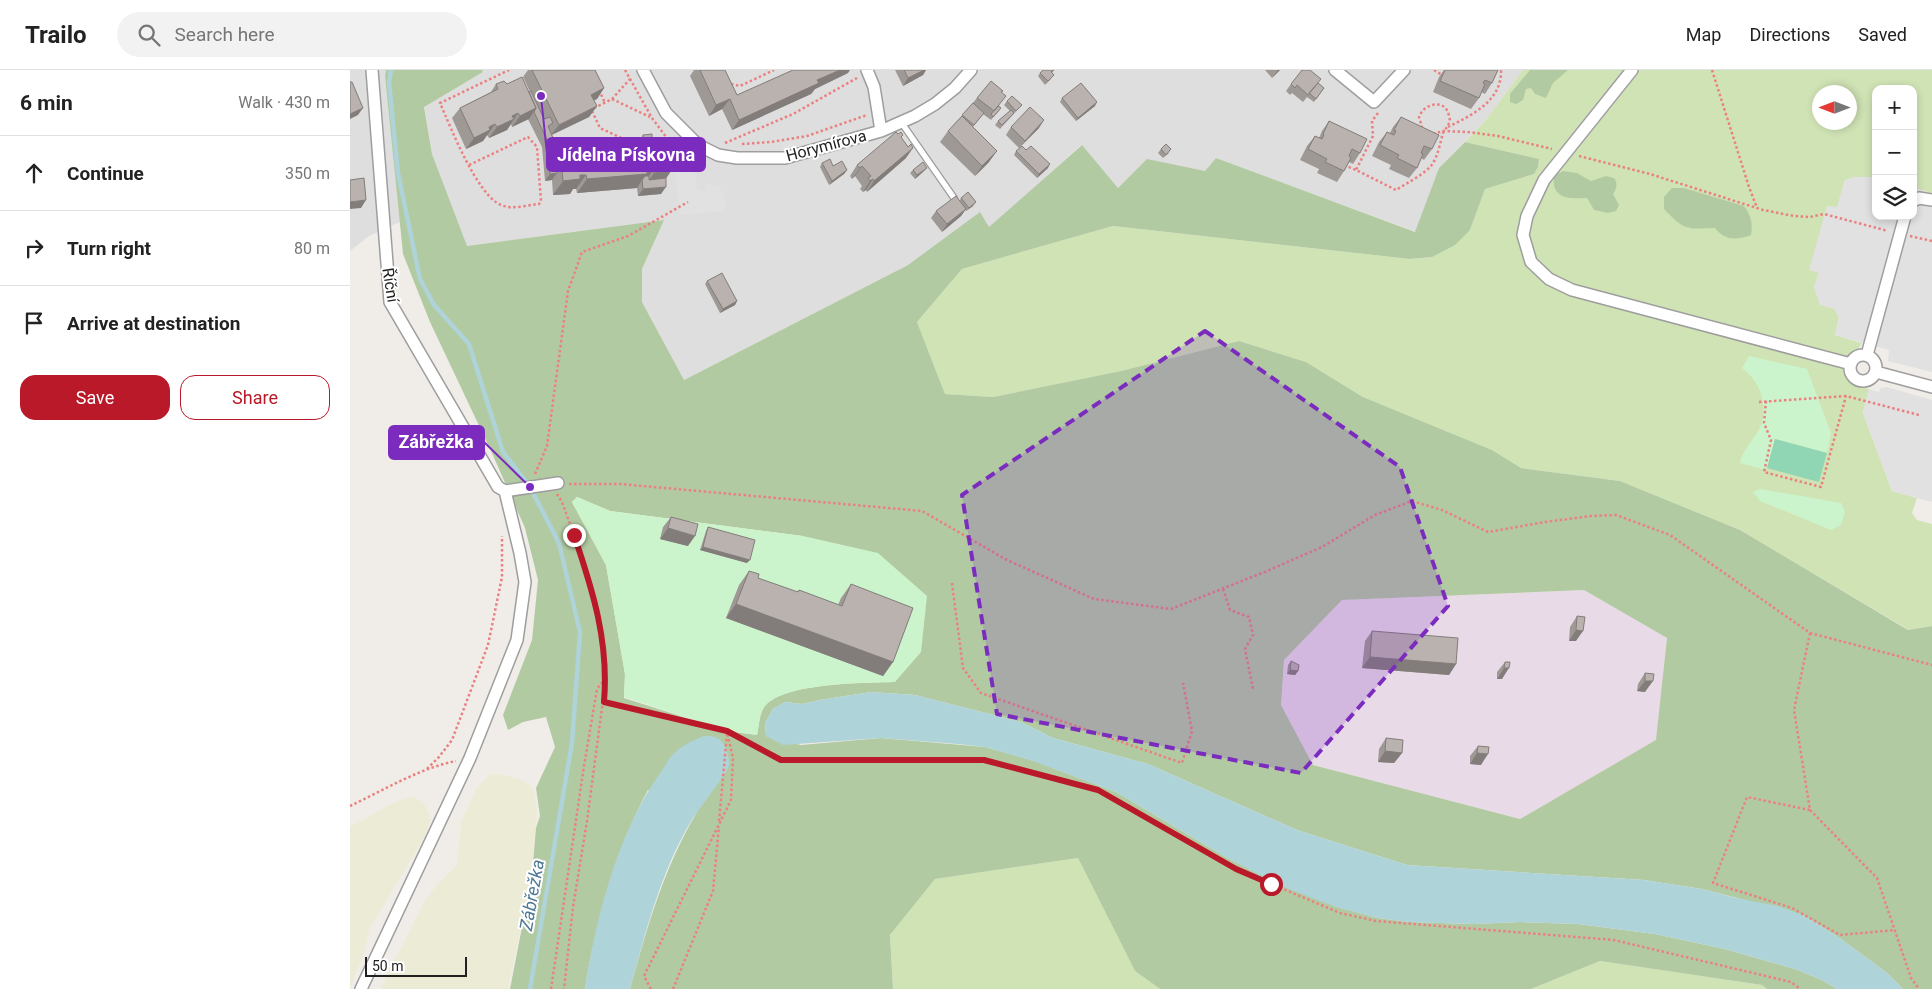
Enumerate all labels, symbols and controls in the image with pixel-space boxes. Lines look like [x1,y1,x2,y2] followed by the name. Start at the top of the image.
[117,12,467,57] search box
[25,21,87,49] text: Trailo
[135,21,163,49] icon: search
[175,23,275,46] text: Search here
[1686,24,1721,45] text: Map
[1749,24,1830,45] text: Directions
[1858,24,1907,45] text: Saved
[1812,85,1857,130] north arrow
[1872,85,1917,220] map controls
[1872,85,1917,130] button: +
[20,91,73,115] text: 6 min
[238,93,330,112] text: Walk · 430 m
[784,126,868,165] street label: Horymírova
[1872,130,1917,175] button: −
[547,138,705,171] callout: Jídelna Pískovna
[557,144,695,165] text: Jídelna Pískovna
[20,159,48,187] icon: ahead
[67,162,144,185] text: Continue
[285,164,330,183] text: 350 m
[1872,175,1917,220] button: layers
[20,234,48,262] icon: right
[67,237,151,260] text: Turn right
[294,239,330,258] text: 80 m
[378,266,403,305] street label: Říční
[20,309,48,337] icon: arrive
[67,312,240,335] text: Arrive at destination
[20,375,170,420] button: Save
[180,375,330,420] button: Share
[389,426,484,459] callout: Zábřežka
[398,431,474,452] text: Zábřežka
[563,524,586,547] route end
[515,858,548,933] water label: Zábřežka
[1260,873,1283,896] route start
[365,954,468,977] scale bar
[372,958,404,974] text: 50 m

